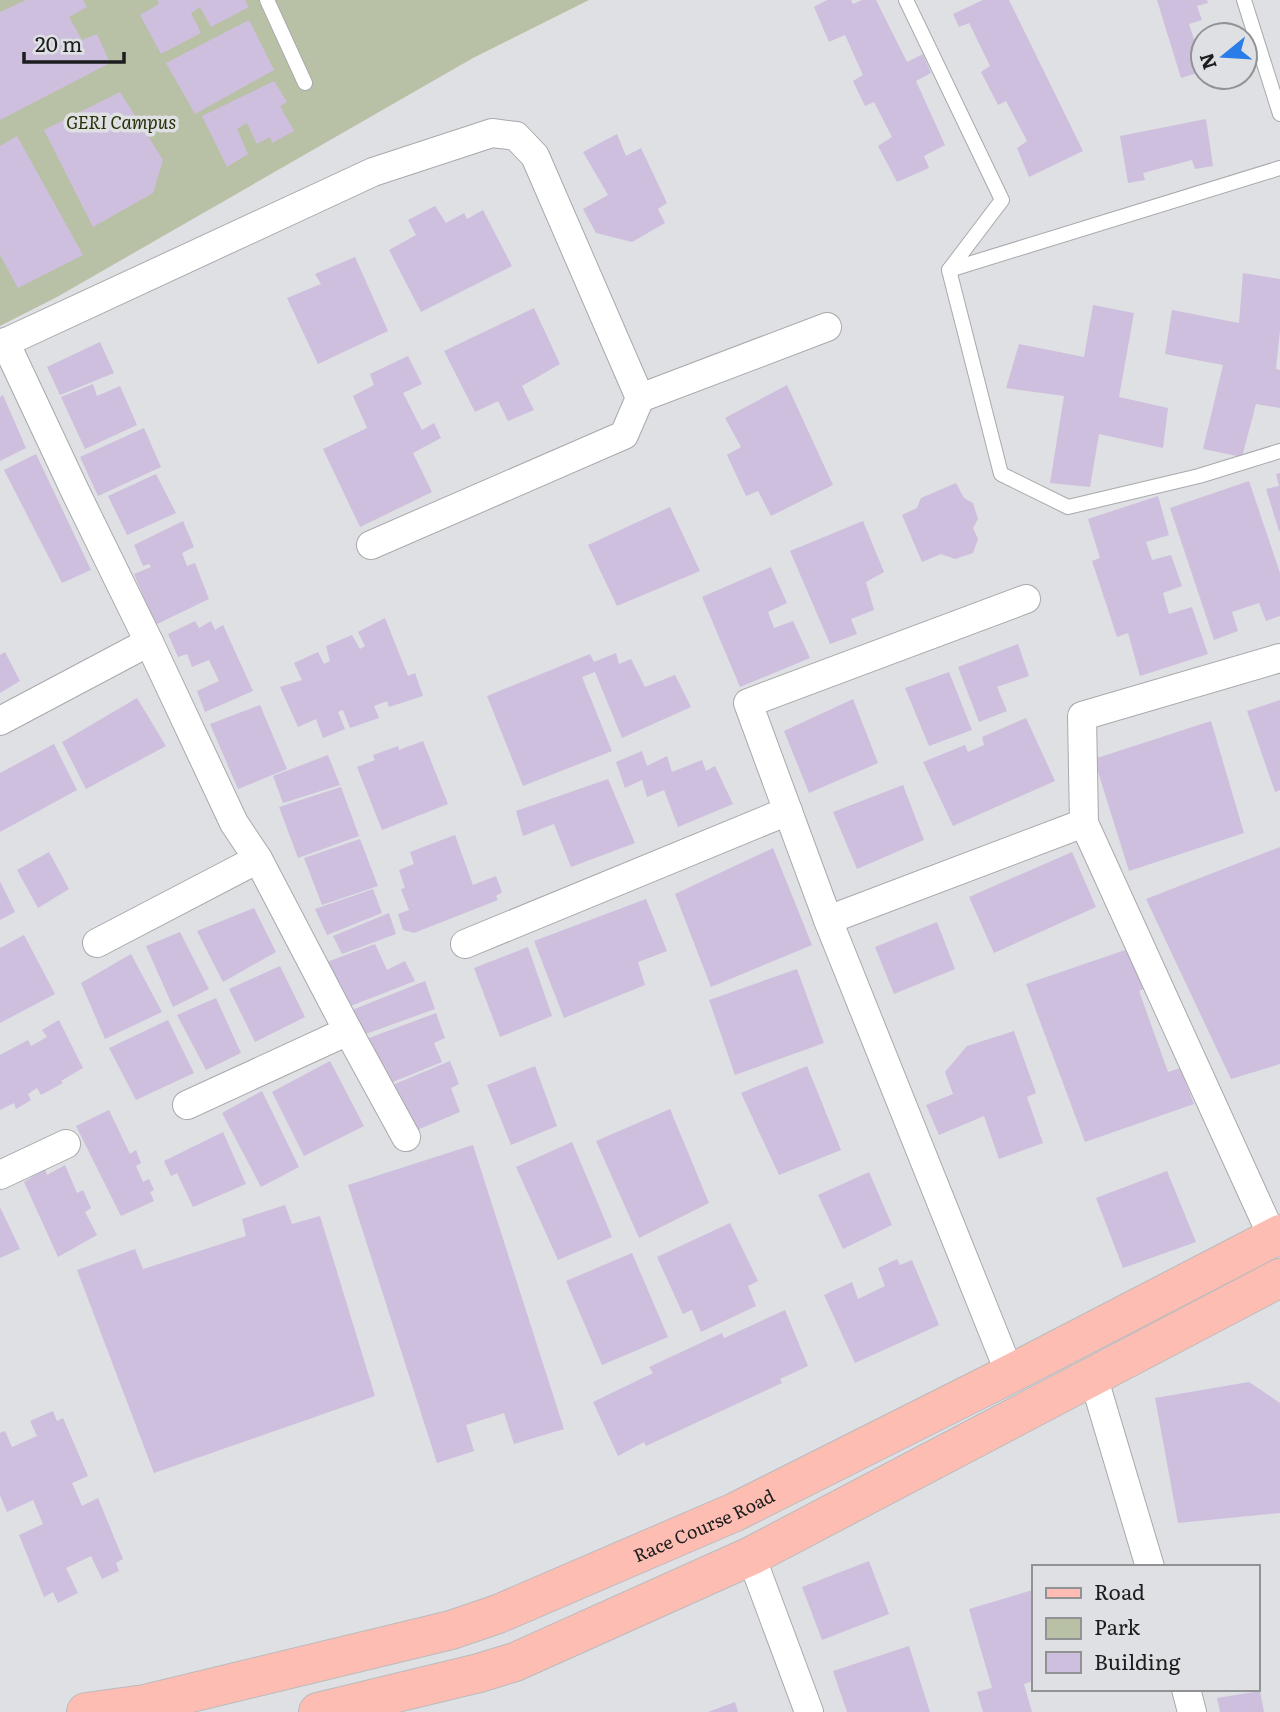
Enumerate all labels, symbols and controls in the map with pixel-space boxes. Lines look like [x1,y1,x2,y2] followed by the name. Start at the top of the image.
[24,21,124,65] scale bar
[1189,21,1259,91] north arrow
[35,27,82,58] text: 20 m
[1191,50,1223,73] text: N
[66,108,176,135] park label: GERI Campus
[629,1481,779,1568] street label: Race Course Road
[1032,1565,1259,1691] legend
[1094,1575,1145,1606] text: Road
[1094,1610,1140,1641] text: Park
[1094,1645,1181,1676] text: Building

